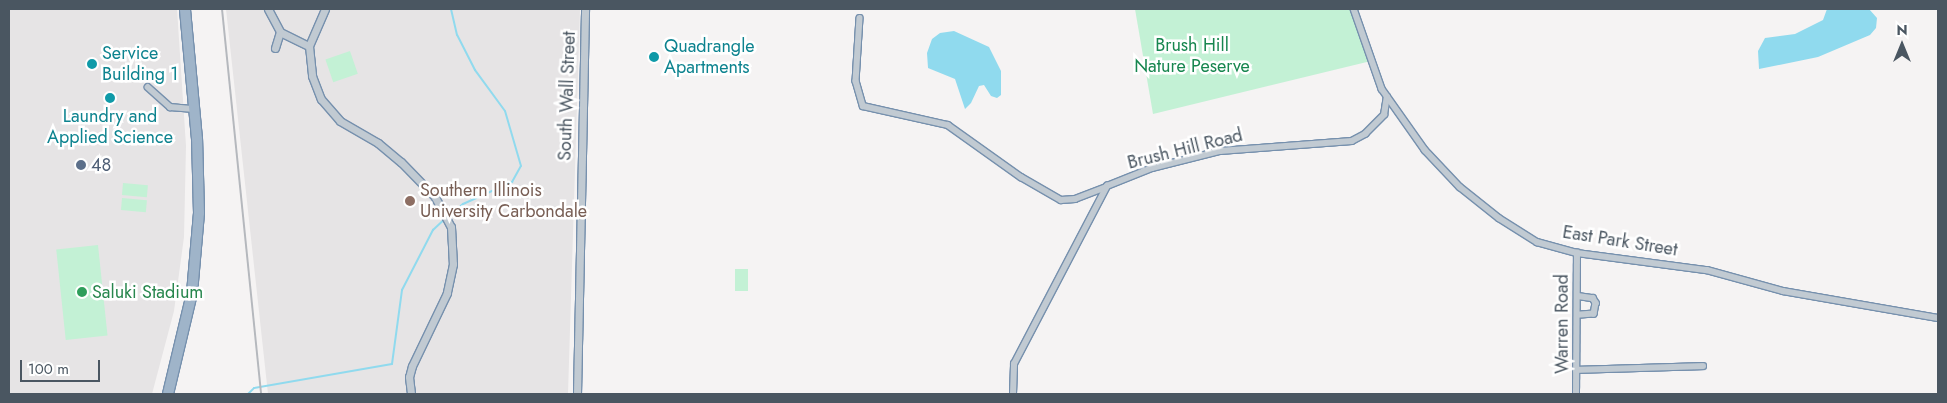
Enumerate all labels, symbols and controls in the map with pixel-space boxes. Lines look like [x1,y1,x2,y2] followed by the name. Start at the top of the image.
[1877,20,1927,70] north arrow
[1896,20,1908,40] text: N
[554,31,580,161] street label: South Wall Street
[1134,35,1250,78] park label: Brush Hill Nature Peserve
[664,36,755,78] place label: Quadrangle Apartments
[102,43,178,86] place label: Service Building 1
[648,51,660,63] marker: Quadrangle Apartments
[86,58,98,70] marker: Service Building 1
[104,92,116,104] marker: Laundry and Applied Science
[47,106,173,148] place label: Laundry and Applied Science
[1125,124,1245,174] street label: Brush Hill Road
[91,154,111,176] place label: 48
[75,159,87,171] marker: 48
[420,180,587,222] place label: Southern Illinois University Carbondale
[404,195,416,207] marker: Southern Illinois University Carbondale
[1561,221,1679,261] street label: East Park Street
[1551,274,1573,374] street label: Warren Road
[92,281,203,303] place label: Saluki Stadium
[76,286,88,298] marker: Saluki Stadium
[22,350,102,382] scale bar
[28,358,69,380] text: 100 m

